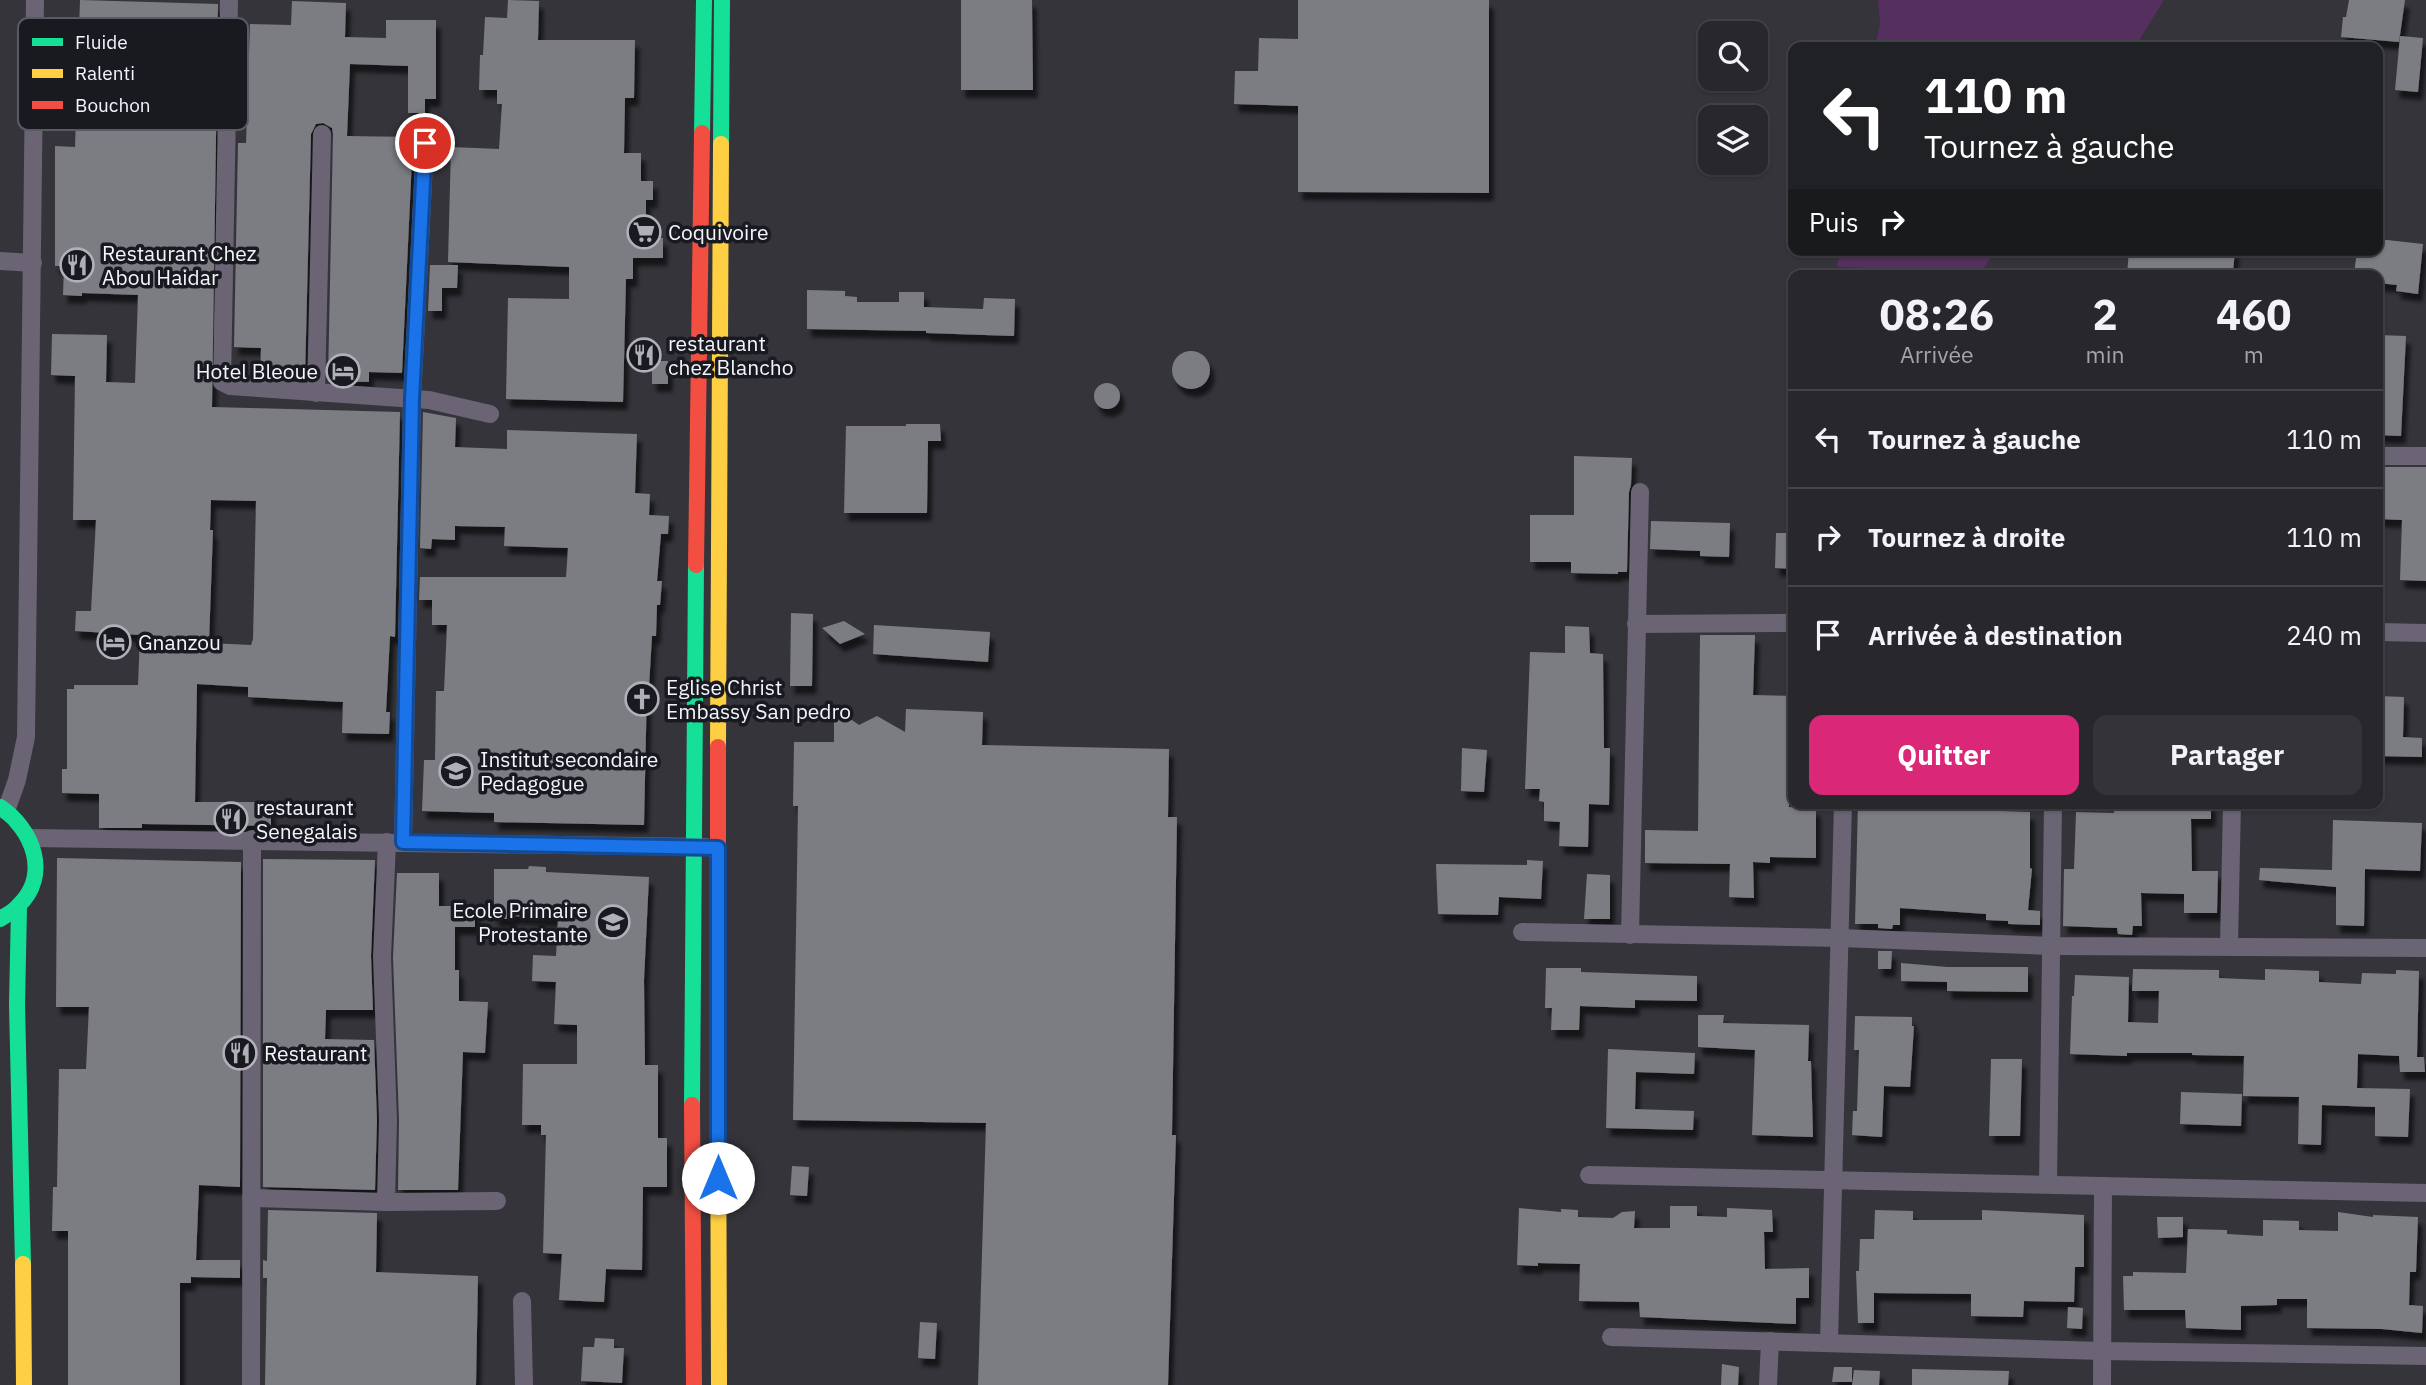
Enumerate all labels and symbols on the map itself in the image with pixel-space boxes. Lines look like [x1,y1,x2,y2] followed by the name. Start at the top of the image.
[18,18,248,130] legend
[75,30,128,54] text: Fluide
[75,61,135,85] text: Ralenti
[75,93,151,117] text: Bouchon
[395,113,455,173] pin
[625,213,663,251] supermarket icon: Coquivoire
[668,218,768,246] place label: Coquivoire
[102,239,257,291] place label: Restaurant Chez Abou Haidar
[58,246,96,284] restaurant icon: Restaurant Chez Abou Haidar
[668,329,793,381] place label: restaurant chez Blancho
[625,336,663,374] restaurant icon: restaurant chez Blancho
[324,352,362,390] hotel icon: Hotel Bleoue
[196,357,318,385] place label: Hotel Bleoue
[95,623,133,661] hotel icon: Gnanzou
[138,628,221,656] place label: Gnanzou
[666,673,851,725] place label: Eglise Christ Embassy San pedro
[623,680,661,718] church icon: Eglise Christ Embassy San pedro
[480,745,658,797] place label: Institut secondaire Pedagogue
[437,752,475,790] school or university icon: Institut secondaire Pedagogue
[256,793,358,845] place label: restaurant Senegalais
[212,800,250,838] restaurant icon: restaurant Senegalais
[452,896,588,948] place label: Ecole Primaire Protestante
[594,903,632,941] school or university icon: Ecole Primaire Protestante
[221,1034,259,1072] restaurant icon: Restaurant
[264,1039,367,1067] place label: Restaurant
[681,1141,755,1215] position arrow

